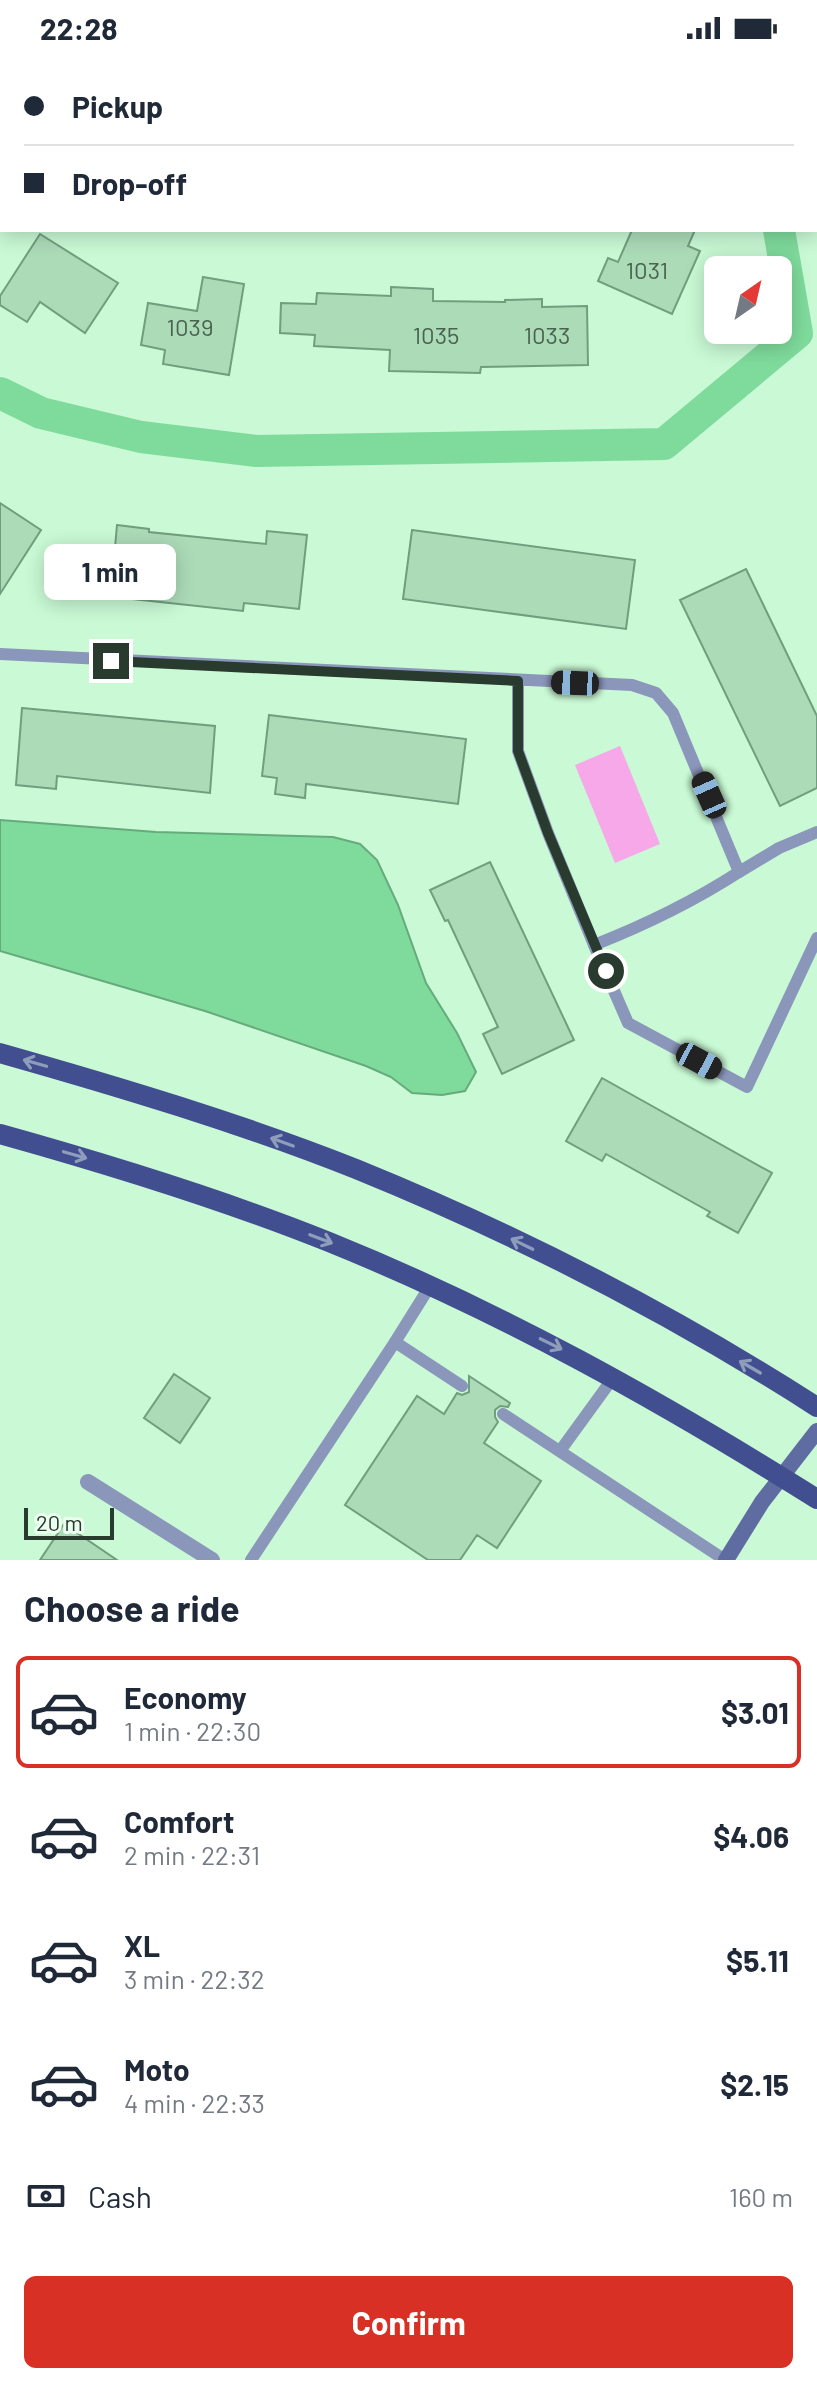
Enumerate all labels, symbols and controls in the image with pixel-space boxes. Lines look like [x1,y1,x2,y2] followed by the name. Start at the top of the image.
[40,10,118,46] text: 22:28
[72,88,163,124] text: Pickup
[72,165,187,201] text: Drop-off
[626,255,668,284] house number: 1031
[704,256,792,344] north arrow
[704,256,792,344] map controls
[167,312,213,341] house number: 1039
[413,320,459,349] house number: 1035
[524,320,570,349] house number: 1033
[45,545,177,601] callout: 1 min
[82,556,138,587] text: 1 min
[93,643,129,679] route end
[551,670,599,696] car
[688,768,730,822] car
[588,953,624,989] route start
[672,1039,726,1083] car
[22,1055,48,1070] one-way arrow
[271,1134,295,1148] one-way arrow
[62,1149,87,1163] one-way arrow
[308,1233,333,1247] one-way arrow
[510,1235,534,1251] one-way arrow
[539,1338,562,1353] one-way arrow
[739,1359,763,1374] one-way arrow
[24,1504,114,1540] scale bar
[36,1509,83,1535] text: 20 m
[24,1586,240,1629] text: Choose a ride
[28,1676,100,1748] icon: car
[124,1679,247,1715] text: Economy
[721,1694,789,1730] text: $3.01
[124,1715,261,1746] text: 1 min · 22:30
[28,1800,100,1872] icon: car
[124,1803,234,1839] text: Comfort
[713,1818,789,1854] text: $4.06
[124,1839,260,1870] text: 2 min · 22:31
[28,1924,100,1996] icon: car
[124,1927,160,1963] text: XL
[726,1942,789,1978] text: $5.11
[124,1963,265,1994] text: 3 min · 22:32
[28,2048,100,2120] icon: car
[124,2051,190,2087] text: Moto
[720,2066,789,2102] text: $2.15
[124,2087,265,2118] text: 4 min · 22:33
[24,2174,68,2218] icon: cash
[88,2178,152,2214] text: Cash
[729,2181,793,2212] text: 160 m
[24,2276,793,2368] button: Confirm

